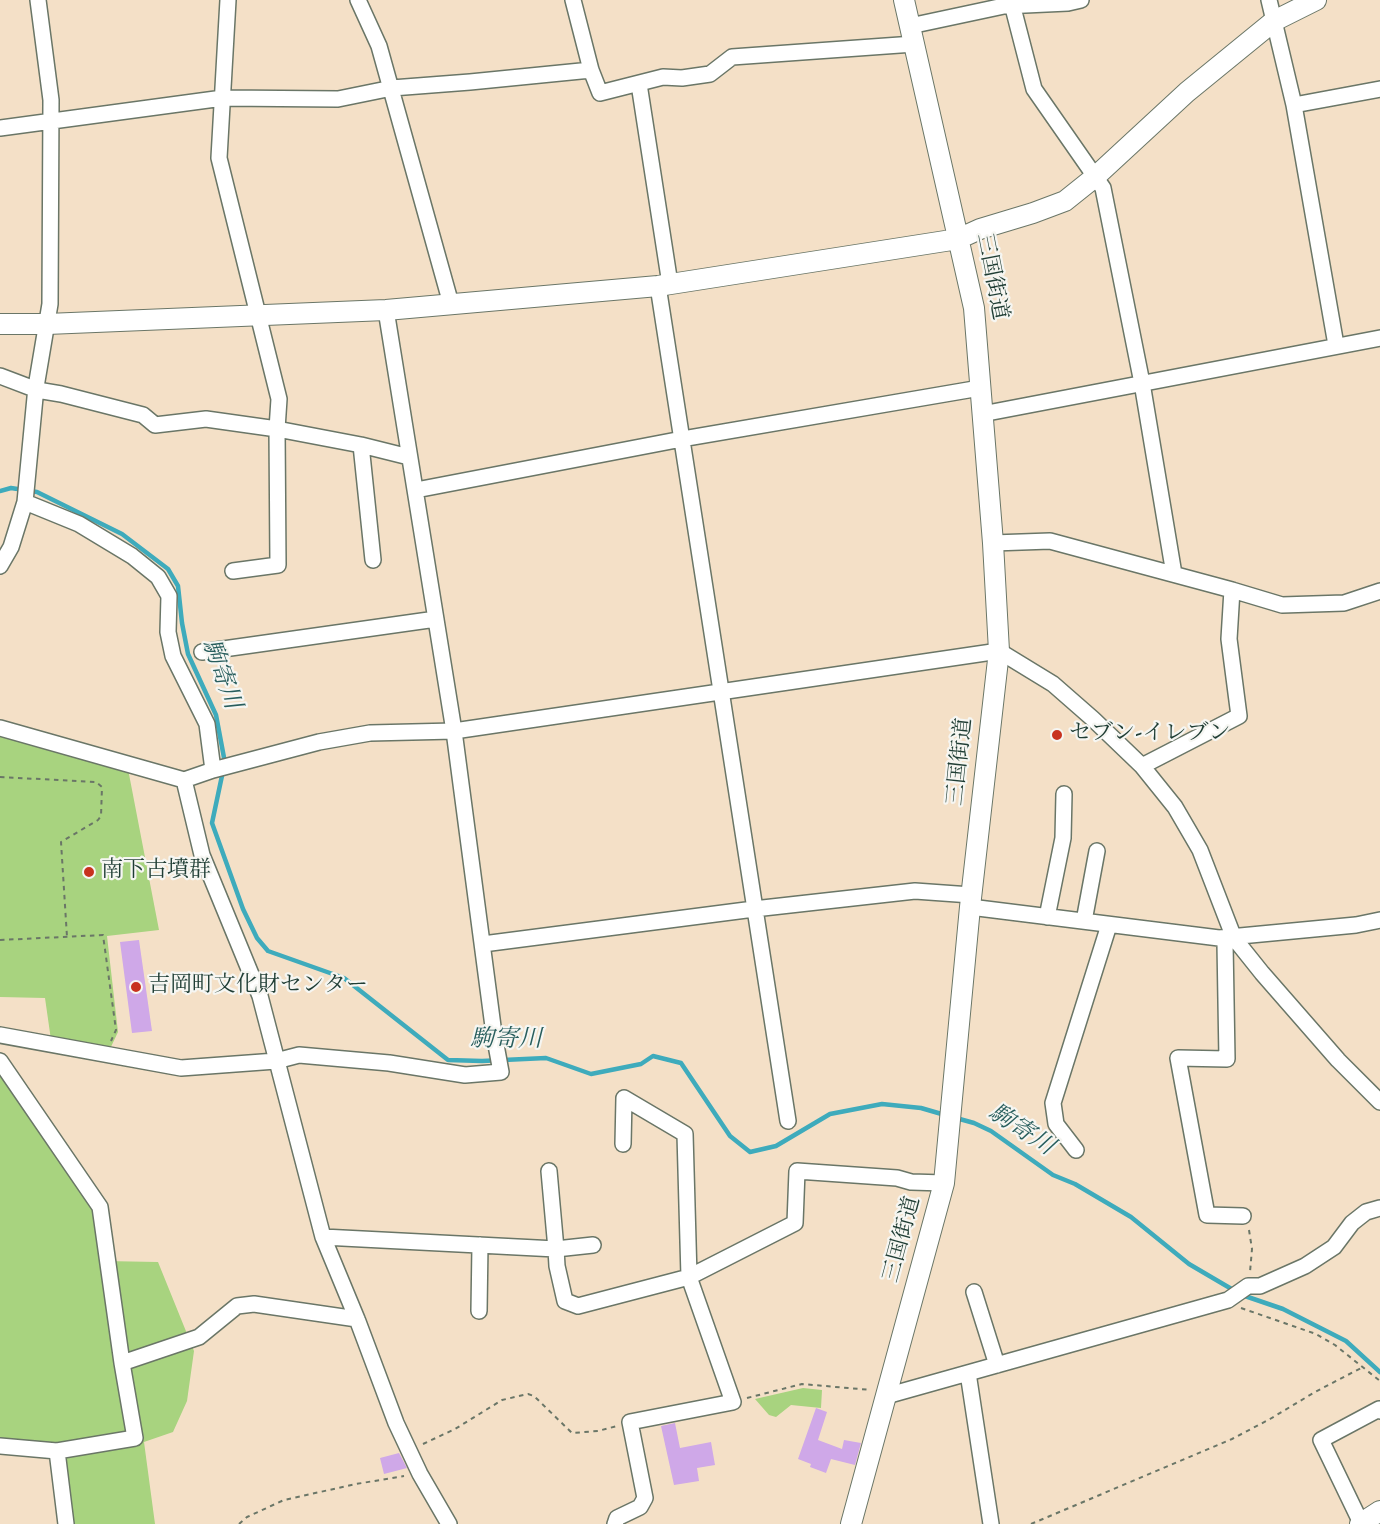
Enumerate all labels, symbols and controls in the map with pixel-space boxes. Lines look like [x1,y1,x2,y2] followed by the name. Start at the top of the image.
[969,231,1011,323] street label: 三国街道
[193,636,245,714] water label: 駒寄川
[944,717,980,807] street label: 三国街道
[1069,722,1230,748] place label: セブン-イレブン
[1050,728,1064,742] marker: セブン-イレブン
[101,859,211,885] place label: 南下古墳群
[82,865,96,879] marker: 南下古墳群
[148,974,368,1000] place label: 吉岡町文化財センター
[129,980,143,994] marker: 吉岡町文化財センター
[470,1028,542,1056] water label: 駒寄川
[982,1100,1058,1164] water label: 駒寄川
[880,1194,928,1286] street label: 三国街道

